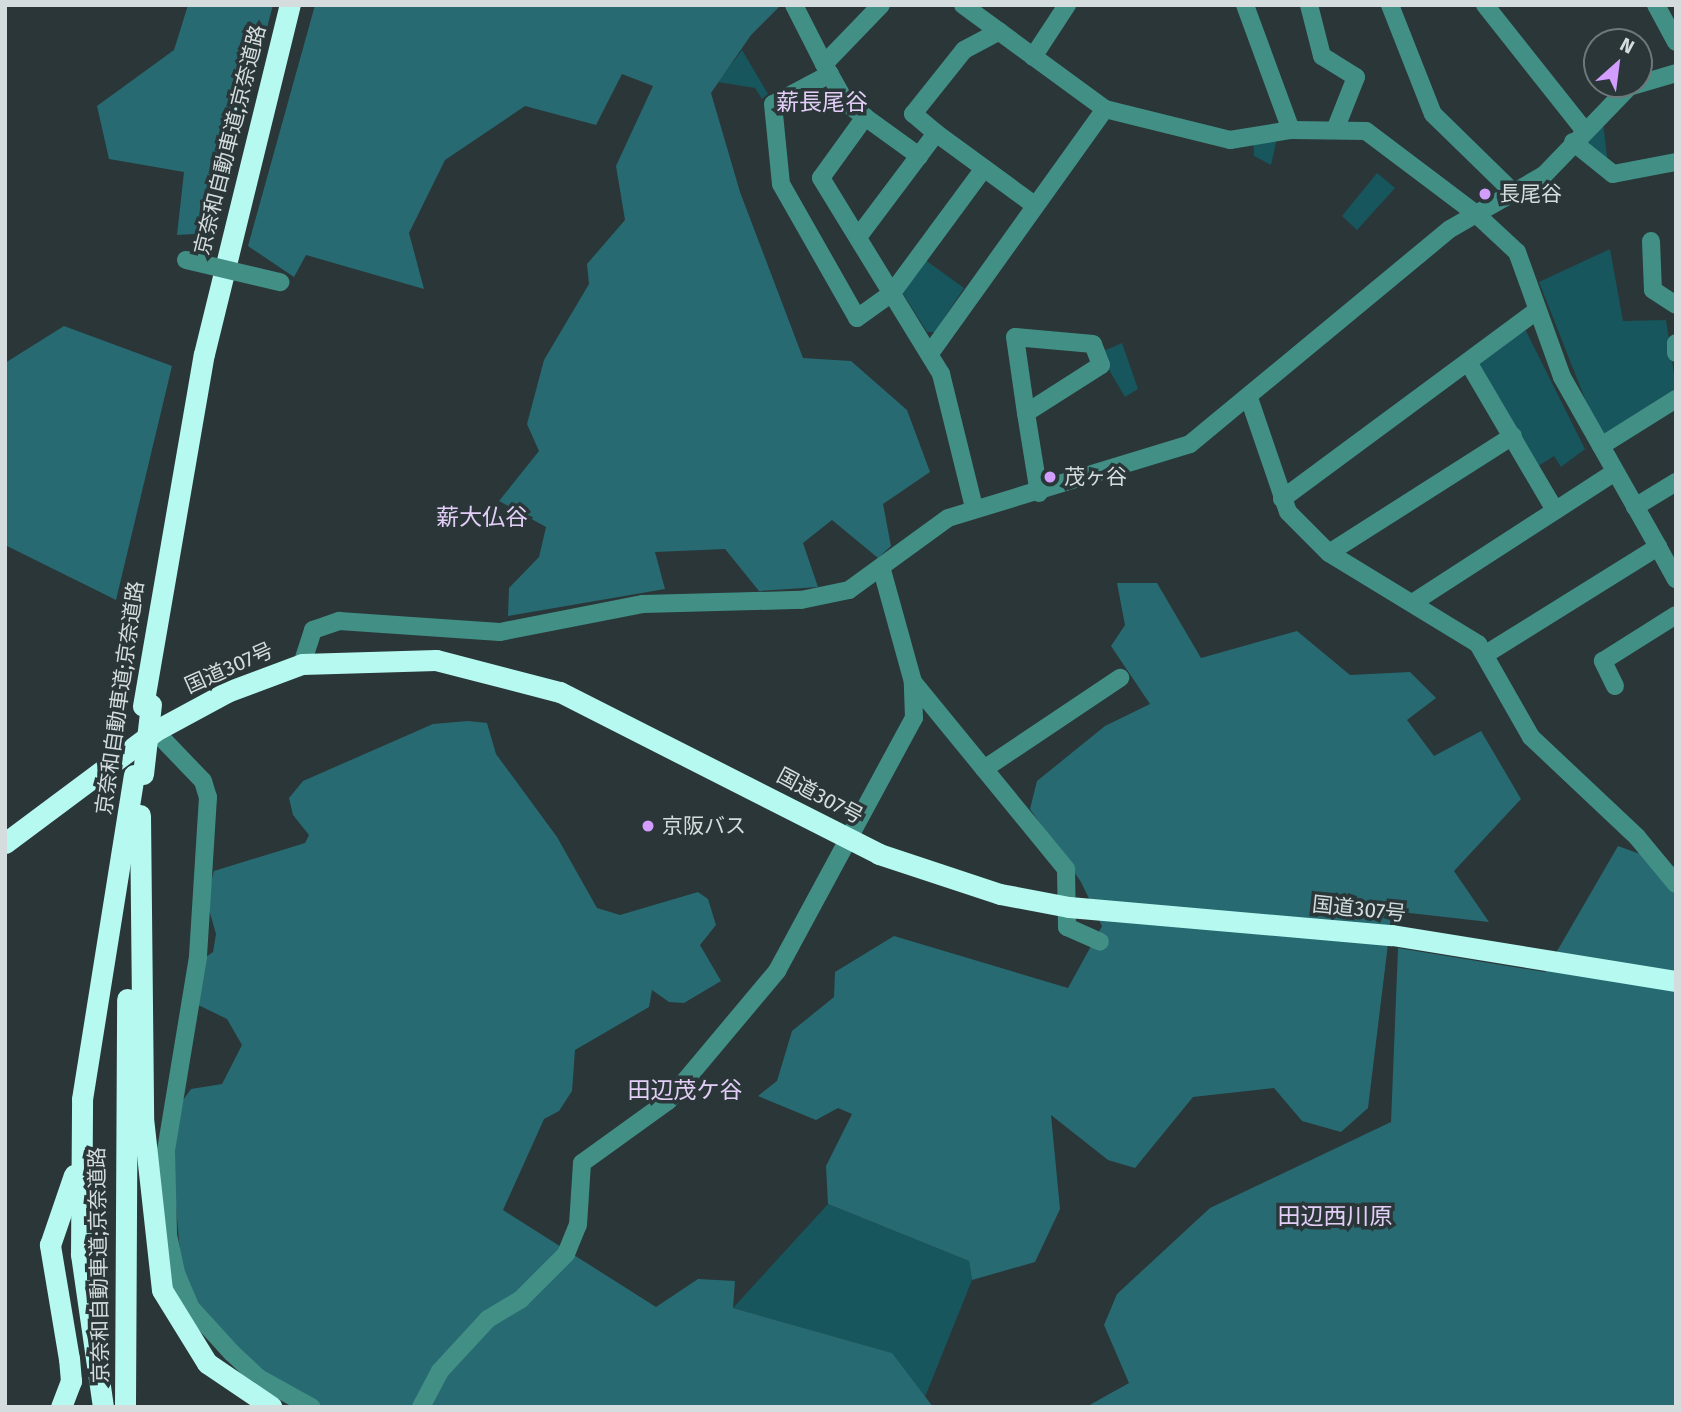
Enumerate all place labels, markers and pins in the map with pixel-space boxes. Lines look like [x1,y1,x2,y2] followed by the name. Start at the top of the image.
[1499,181,1562,207] place label: 長尾谷
[1477,186,1493,202] marker: 長尾谷
[1064,464,1127,490] place label: 茂ヶ谷
[1042,469,1058,485] marker: 茂ヶ谷
[662,813,746,839] place label: 京阪バス
[640,818,656,834] marker: 京阪バス

